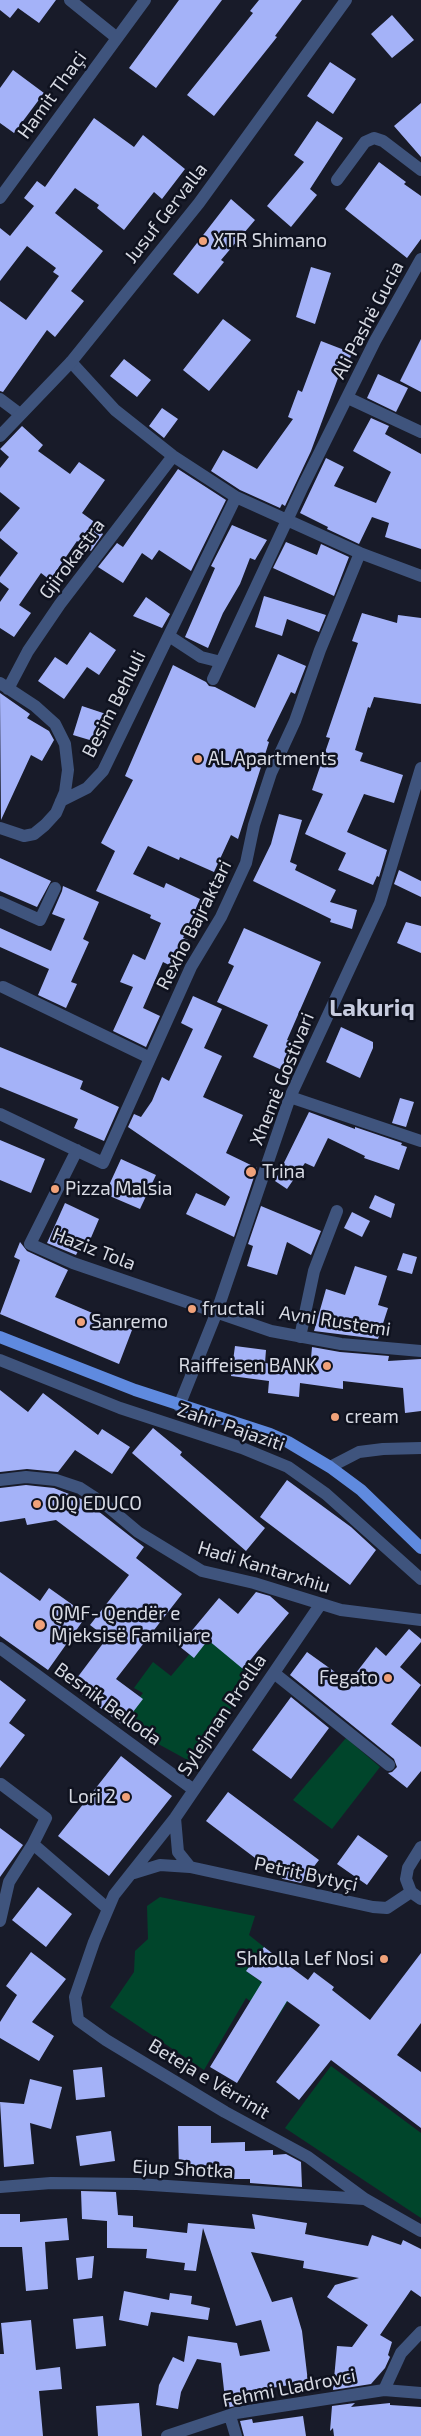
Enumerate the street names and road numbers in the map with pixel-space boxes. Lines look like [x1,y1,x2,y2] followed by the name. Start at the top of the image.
[13,47,91,143] street label: Hamit Thaçi
[120,158,212,268] street label: Jusuf Gervalla
[327,257,409,383] street label: Ali Pashë Gucia
[34,514,110,604] street label: Gjirokastra
[77,647,151,761] street label: Besim Behluli
[151,856,237,994] street label: Rexho Bajraktari
[245,1009,319,1149] street label: Xhemë Gostivari
[49,1223,139,1275] street label: Haziz Tola
[278,1301,392,1341] street label: Avni Rustemi
[174,1398,288,1456] street label: Zahir Pajaziti
[195,1536,333,1598] street label: Hadi Kantarxhiu
[173,1650,271,1780] street label: Sylejman Rrotlla
[50,1658,166,1750] street label: Besnik Belloda
[252,1852,360,1896] street label: Petrit Bytyçi
[144,2034,274,2124] street label: Beteja e Vërrinit
[132,2155,234,2183] street label: Ejup Shotka
[220,2364,358,2412] street label: Fehmi Lladrovci

